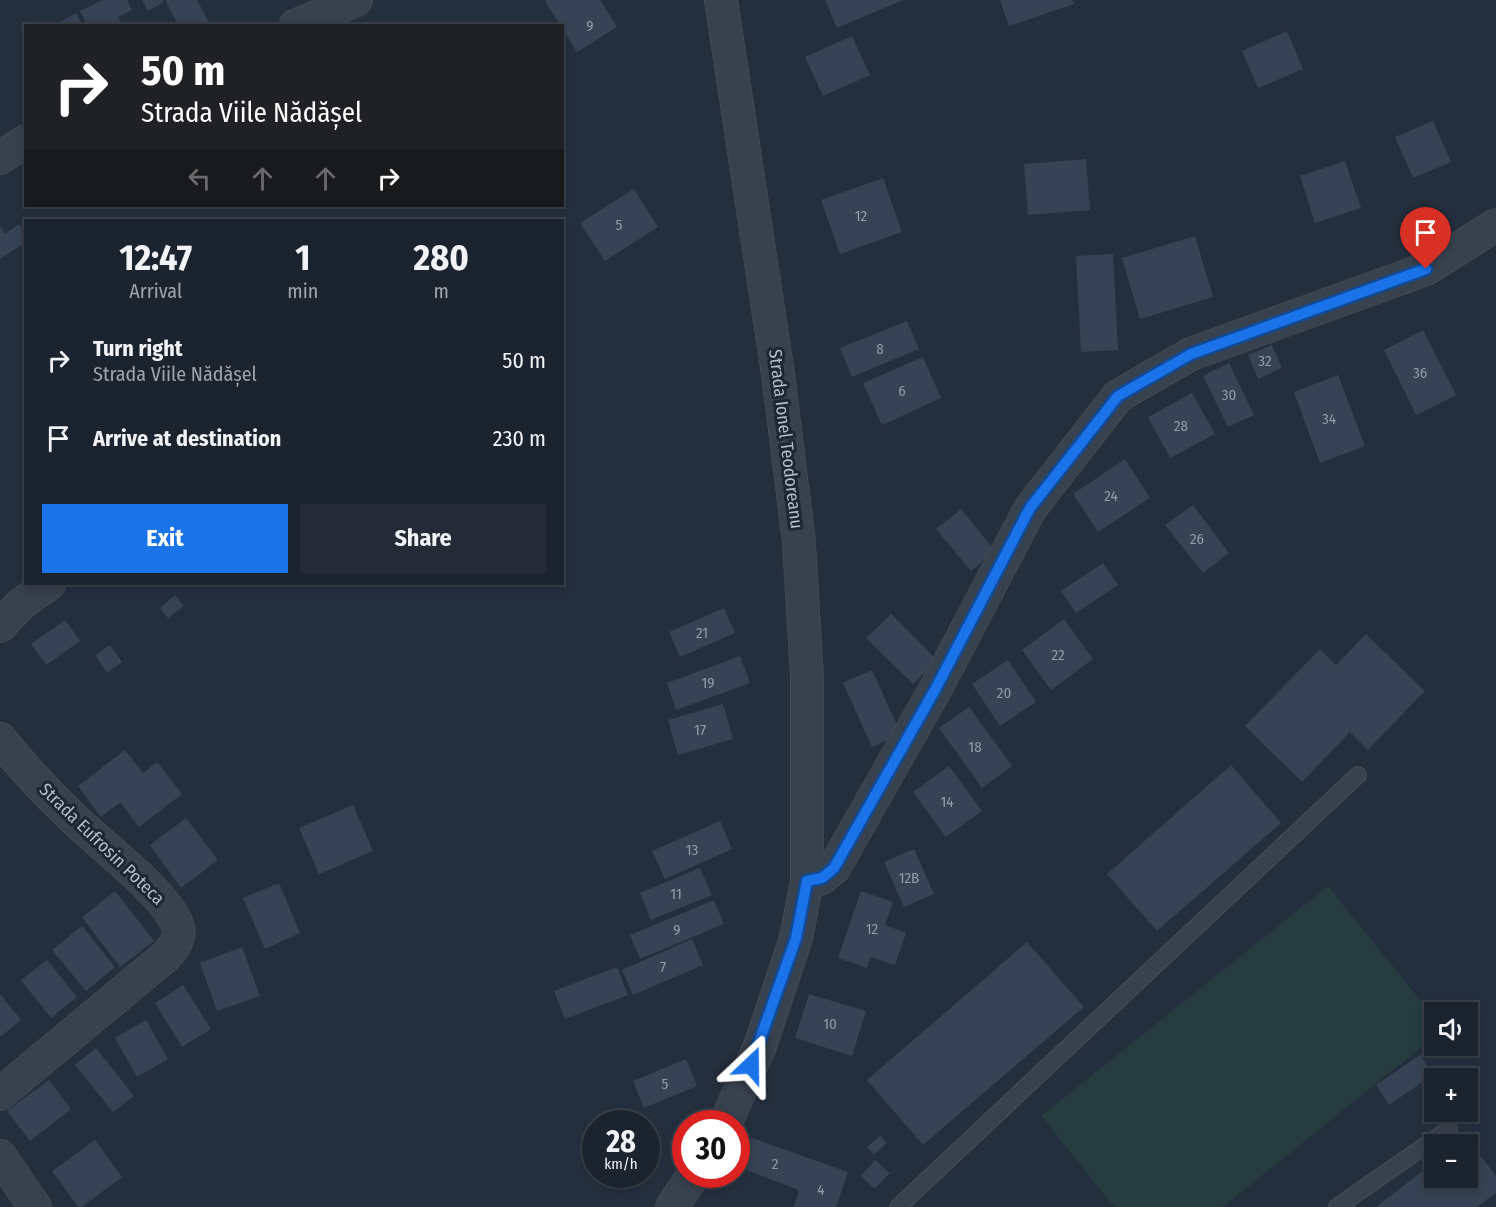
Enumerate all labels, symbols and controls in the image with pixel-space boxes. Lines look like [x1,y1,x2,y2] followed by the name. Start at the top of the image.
[586,17,594,35] house number: 9
[141,46,225,96] text: 50 m
[42,48,120,126] icon: right
[141,97,362,129] text: Strada Viile Nădășel
[183,162,216,195] icon: left
[246,162,279,195] icon: ahead
[309,162,342,195] icon: ahead
[372,162,405,195] icon: right
[855,207,868,225] house number: 12
[1400,207,1451,269] pin
[616,216,623,234] house number: 5
[1409,216,1442,249] icon: arrive
[119,236,192,280] text: 12:47
[295,236,310,280] text: 1
[413,236,469,280] text: 280
[129,279,182,303] text: Arrival
[287,279,318,303] text: min
[433,279,449,303] text: m
[93,335,182,362] text: Turn right
[876,340,884,358] house number: 8
[42,344,75,377] icon: right
[502,347,546,374] text: 50 m
[764,348,808,530] street label: Strada Ionel Teodoreanu
[1258,352,1272,370] house number: 32
[93,362,257,386] text: Strada Viile Nădășel
[1413,364,1427,382] house number: 36
[898,382,906,400] house number: 6
[1222,386,1236,404] house number: 30
[1322,410,1336,428] house number: 34
[1174,417,1188,435] house number: 28
[42,422,75,455] icon: arrive
[93,425,281,452] text: Arrive at destination
[493,425,546,452] text: 230 m
[1104,487,1118,505] house number: 24
[42,504,288,573] button: Exit
[300,504,546,573] button: Share
[1190,530,1204,548] house number: 26
[696,624,708,642] house number: 21
[1051,646,1065,664] house number: 22
[701,674,715,692] house number: 19
[997,684,1011,702] house number: 20
[694,721,706,739] house number: 17
[968,738,982,756] house number: 18
[35,779,169,910] street label: Strada Eufrosin Poteca
[940,793,954,811] house number: 14
[686,841,699,859] house number: 13
[899,869,919,887] house number: 12B
[670,885,682,903] house number: 11
[866,920,879,938] house number: 12
[673,921,681,939] house number: 9
[660,958,666,976] house number: 7
[1424,1002,1478,1188] map controls
[1424,1002,1478,1056] button: sound
[823,1015,837,1033] house number: 10
[719,1033,783,1097] position arrow
[1424,1068,1478,1122] button: +
[662,1075,669,1093] house number: 5
[672,1110,750,1188] speed limit sign: 30
[606,1124,636,1160] text: 28
[1424,1134,1478,1188] button: −
[604,1155,638,1173] text: km/h
[772,1155,779,1173] house number: 2
[817,1181,825,1199] house number: 4

